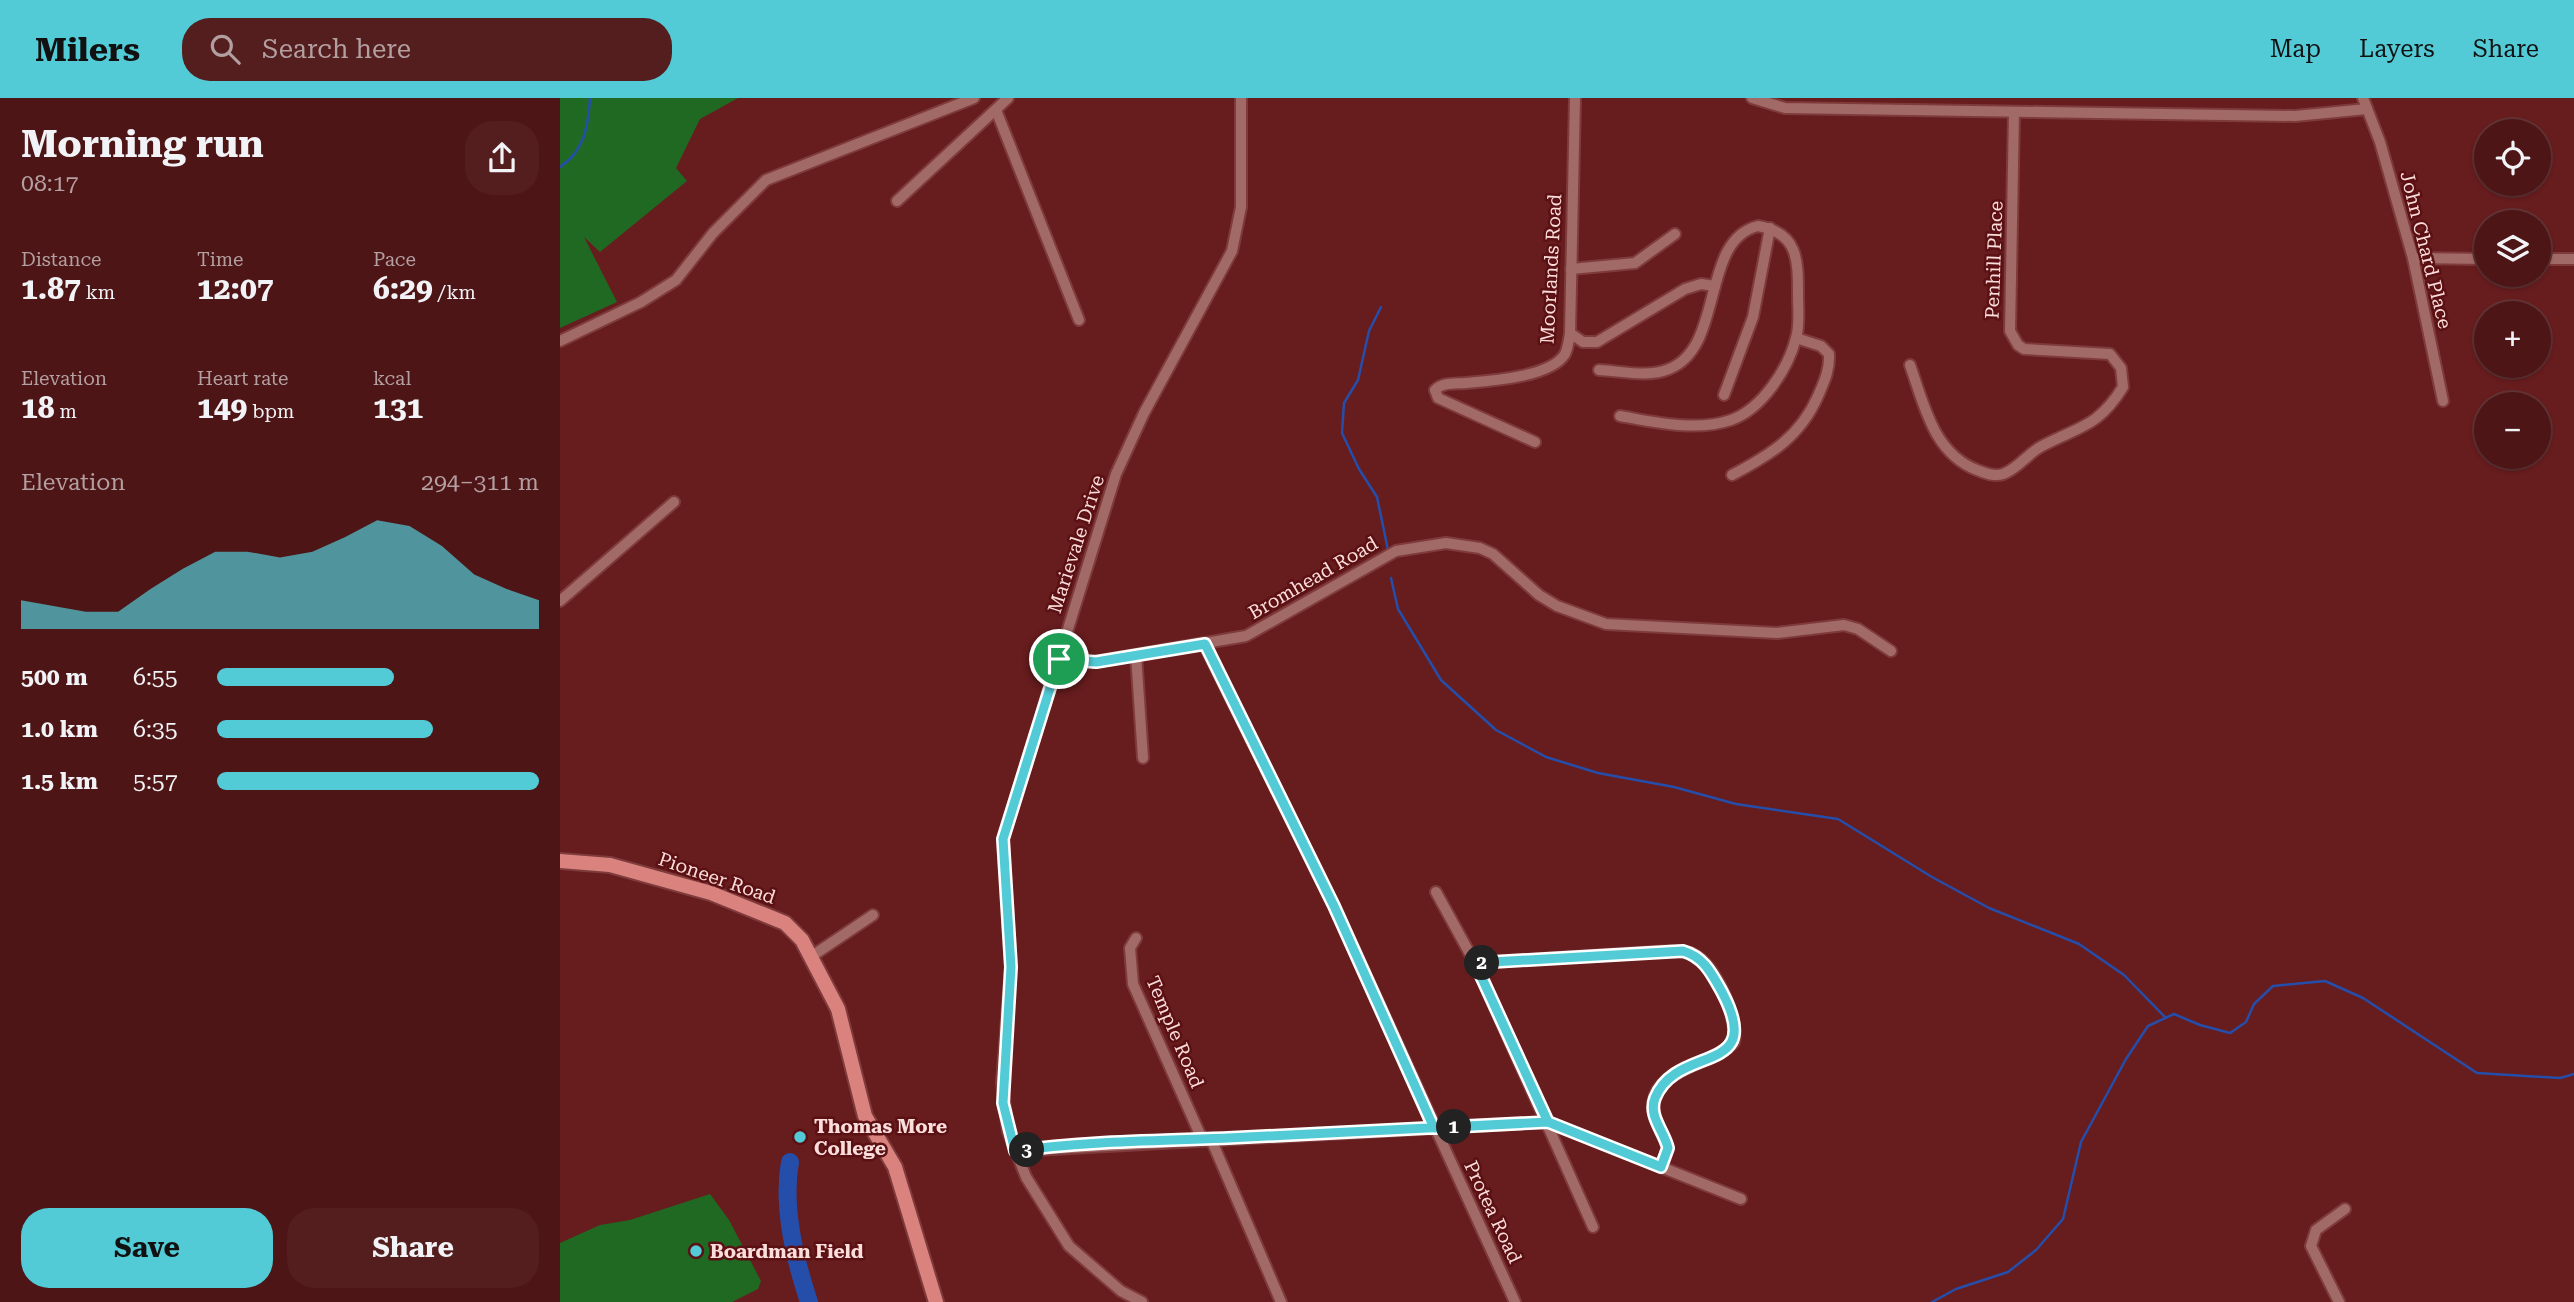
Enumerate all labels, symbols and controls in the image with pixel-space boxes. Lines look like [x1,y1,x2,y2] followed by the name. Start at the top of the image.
[182,18,672,81] search box
[35,30,140,69] text: Milers
[206,30,244,68] icon: search
[262,34,411,64] text: Search here
[2270,35,2321,63] text: Map
[2359,35,2435,63] text: Layers
[2473,35,2539,63] text: Share
[2474,119,2551,469] map controls
[2474,119,2551,196] button: locate
[465,121,539,195] button: share
[21,122,264,166] text: Morning run
[2395,169,2457,331] street label: John Chard Place
[21,170,78,197] text: 08:17
[1536,193,1566,345] street label: Moorlands Road
[1980,201,2008,319] street label: Penhill Place
[2474,210,2551,287] button: layers
[21,248,101,271] text: Distance
[197,248,244,271] text: Time
[373,248,416,271] text: Pace
[21,271,81,306] text: 1.87
[197,271,274,306] text: 12:07
[373,271,433,306] text: 6:29
[81,281,115,304] text: km
[433,281,476,304] text: /km
[2474,301,2551,378] button: +
[21,367,107,390] text: Elevation
[197,367,288,390] text: Heart rate
[373,367,411,390] text: kcal
[21,390,55,425] text: 18
[197,390,247,425] text: 149
[373,390,423,425] text: 131
[2474,392,2551,469] button: −
[55,400,77,423] text: m
[247,400,294,423] text: bpm
[21,469,125,496] text: Elevation
[421,469,539,496] text: 294–311 m
[1043,472,1109,616] street label: Marievale Drive
[1244,532,1382,624] street label: Bromhead Road
[1029,629,1089,689] pin
[1040,640,1078,678] icon: arrive
[21,664,88,691] text: 500 m
[133,664,178,691] text: 6:55
[21,716,98,743] text: 1.0 km
[133,716,178,743] text: 6:35
[21,768,98,795] text: 1.5 km
[133,768,178,795] text: 5:57
[655,847,779,909] street label: Pioneer Road
[1464,946,1500,980] pin: 2
[1476,951,1487,974] text: 2
[1141,973,1209,1091] street label: Temple Road
[1436,1110,1472,1144] pin: 1
[814,1115,947,1160] place label: Thomas More College
[1448,1115,1459,1138] text: 1
[792,1129,808,1145] marker: Thomas More College
[1009,1132,1044,1168] pin: 3
[1021,1138,1032,1161] text: 3
[1459,1157,1527,1267] street label: Protea Road
[21,1208,273,1288] button: Save
[287,1208,539,1288] button: Share
[710,1240,864,1263] place label: Boardman Field
[688,1243,704,1259] marker: Boardman Field

